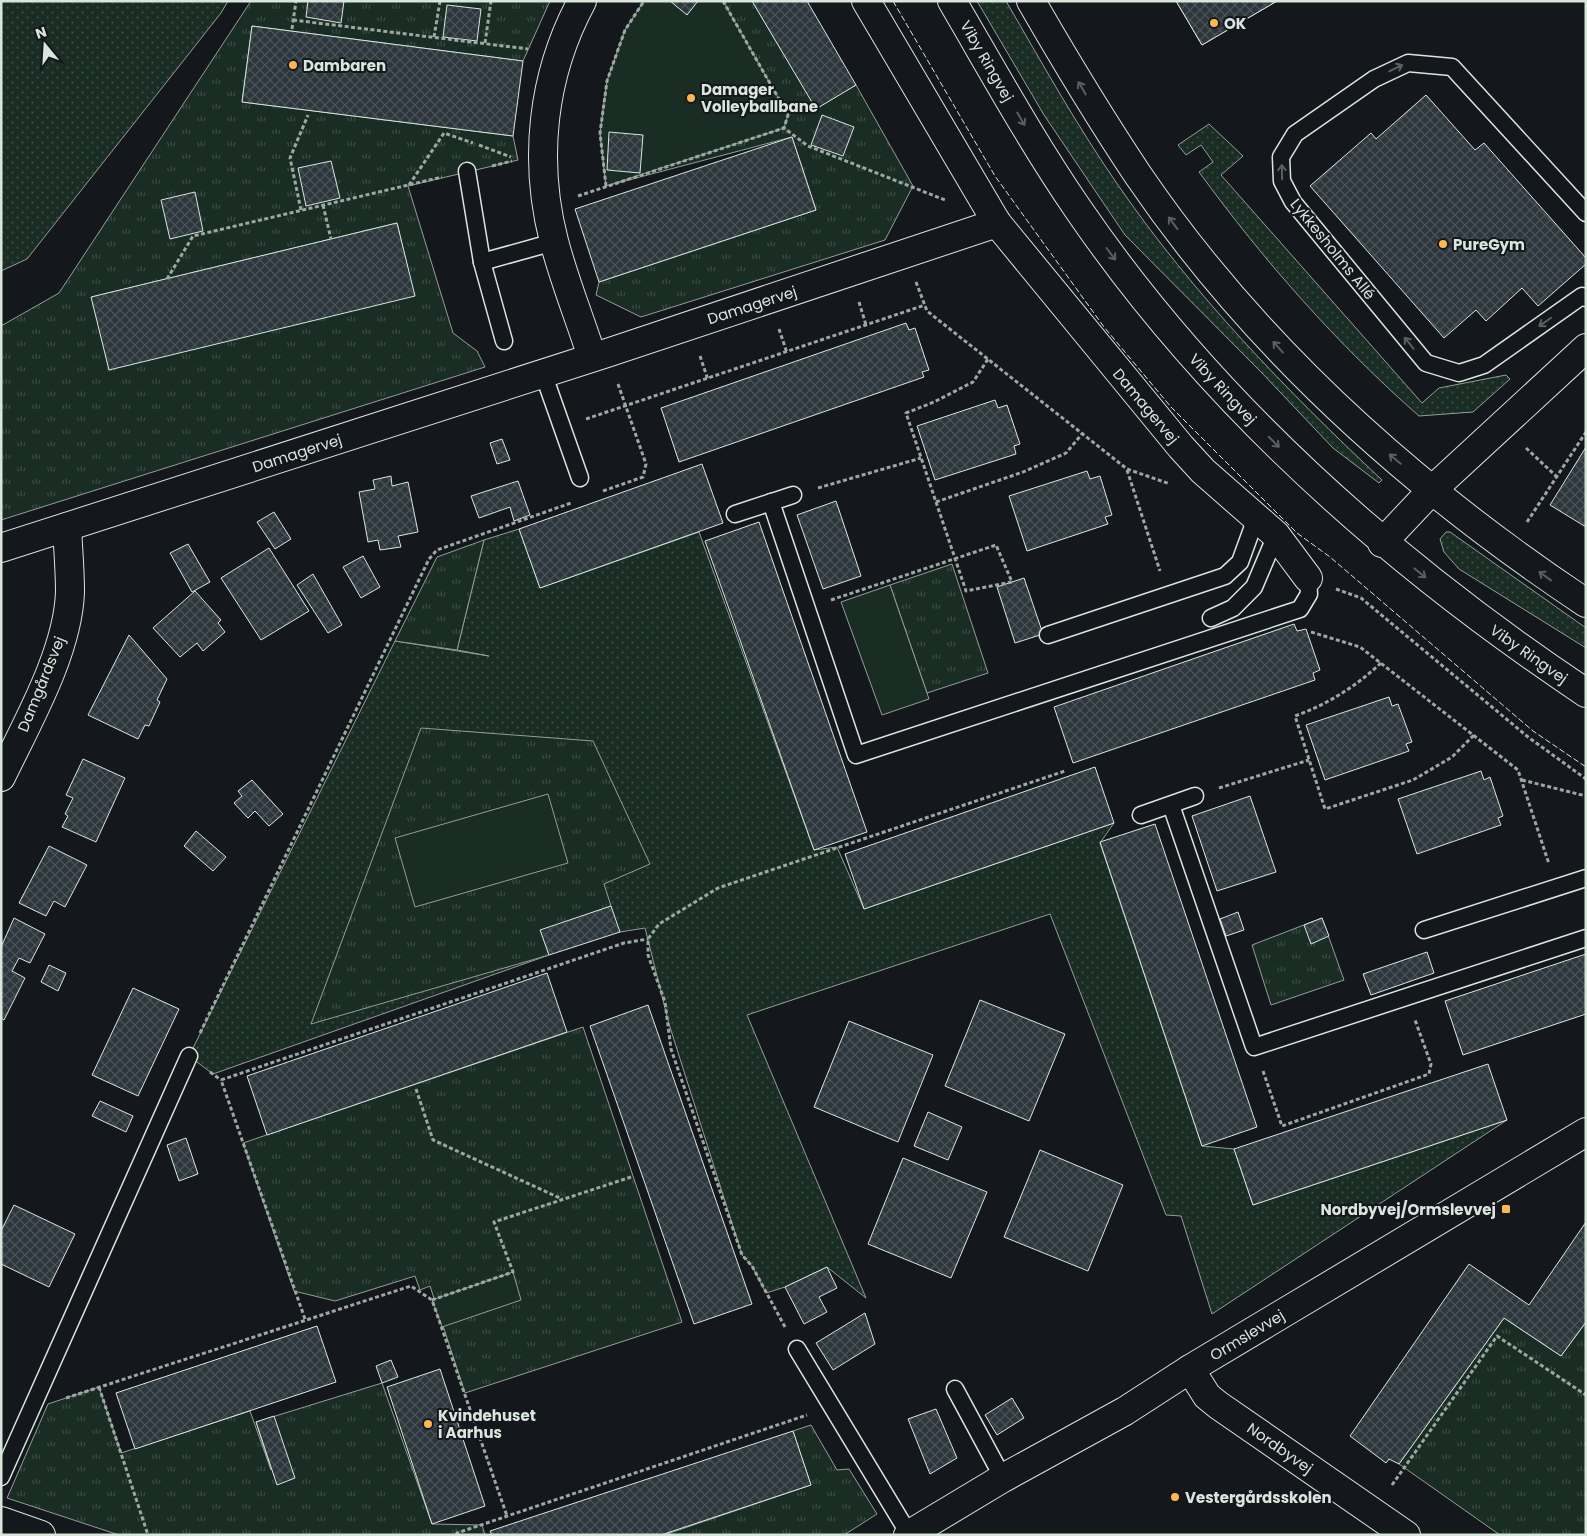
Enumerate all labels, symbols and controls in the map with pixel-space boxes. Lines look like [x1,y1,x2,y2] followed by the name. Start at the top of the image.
[1224,13,1247,34] place label: OK
[955,17,1019,105] street label: Viby Ringvej
[1208,17,1220,29] marker: OK
[20,20,70,70] north arrow
[33,21,49,44] text: N
[303,55,386,76] place label: Dambaren
[287,59,299,71] marker: Dambaren
[1388,63,1403,73] one-way arrow
[701,79,818,117] place label: Damager Volleyballbane
[1077,81,1087,96] one-way arrow
[685,92,697,104] marker: Damager Volleyballbane
[1016,111,1026,126] one-way arrow
[1277,164,1286,180] one-way arrow
[1286,194,1380,304] street label: Lykkesholms Allé
[1168,216,1178,230] one-way arrow
[1453,234,1525,255] place label: PureGym
[1437,238,1449,250] marker: PureGym
[1106,247,1116,261] one-way arrow
[705,281,799,329] street label: Damagervej
[1539,317,1553,327] one-way arrow
[1404,336,1415,349] one-way arrow
[1272,340,1284,353] one-way arrow
[1184,349,1262,429] street label: Viby Ringvej
[1108,364,1184,448] street label: Damagervej
[250,429,344,477] street label: Damagervej
[1268,436,1280,449] one-way arrow
[1389,454,1402,465] one-way arrow
[1414,568,1427,579] one-way arrow
[1539,570,1552,581] one-way arrow
[1486,619,1572,689] street label: Viby Ringvej
[12,633,70,735] street label: Damgårdsvej
[1320,1199,1496,1220] place label: Nordbyvej/Ormslevvej
[1500,1203,1512,1215] marker: Nordbyvej/Ormslevvej
[1206,1304,1288,1366] street label: Ormslevvej
[438,1405,536,1443] place label: Kvindehuset i Aarhus
[422,1418,434,1430] marker: Kvindehuset i Aarhus
[1243,1418,1317,1478] street label: Nordbyvej
[1185,1487,1332,1508] place label: Vestergårdsskolen
[1169,1491,1181,1503] marker: Vestergårdsskolen

